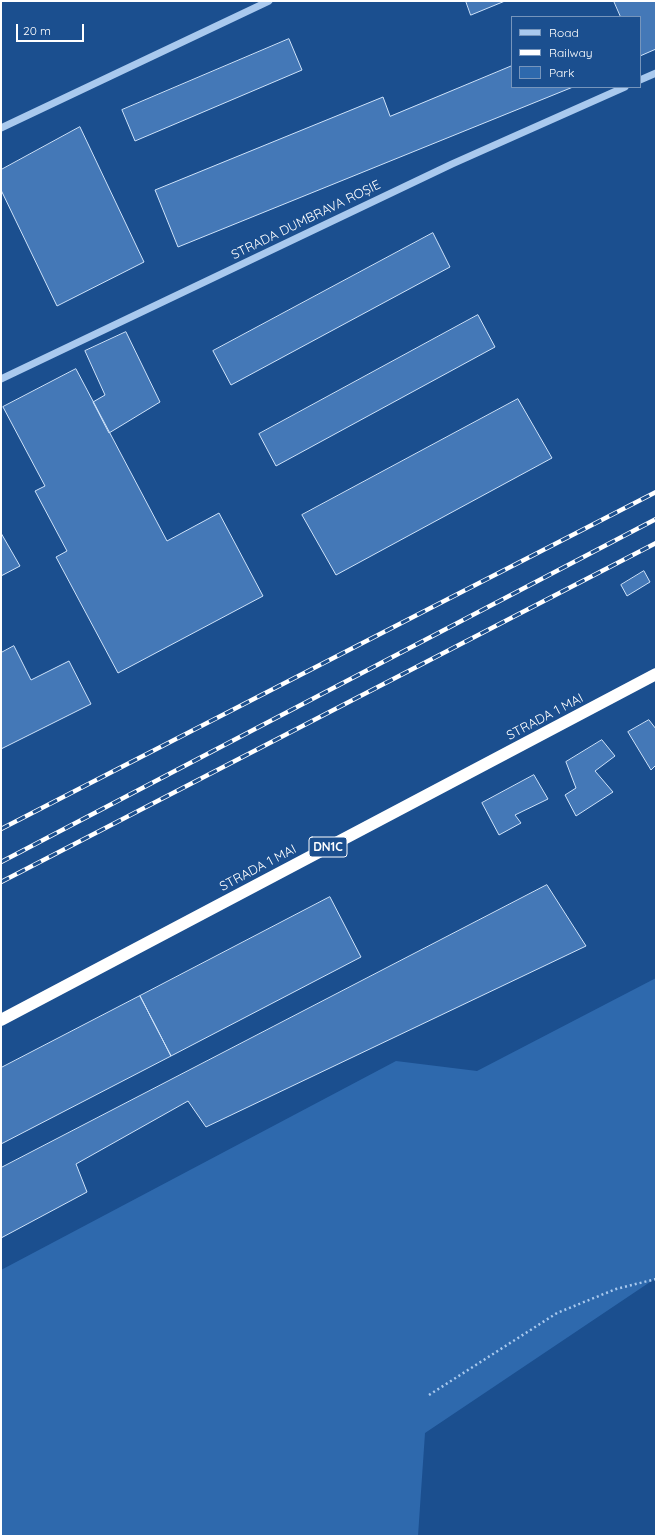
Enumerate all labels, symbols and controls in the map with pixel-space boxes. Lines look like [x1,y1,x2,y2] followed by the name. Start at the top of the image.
[18,16,86,42] scale bar
[511,16,641,88] legend
[23,23,51,38] text: 20 m
[549,25,579,40] text: Road
[549,45,593,60] text: Railway
[549,65,574,80] text: Park
[229,177,383,263] street label: STRADA DUMBRAVA ROȘIE
[504,690,586,744] street label: STRADA 1 MAI
[309,837,347,857] road number: DN1C
[217,841,299,895] street label: STRADA 1 MAI

